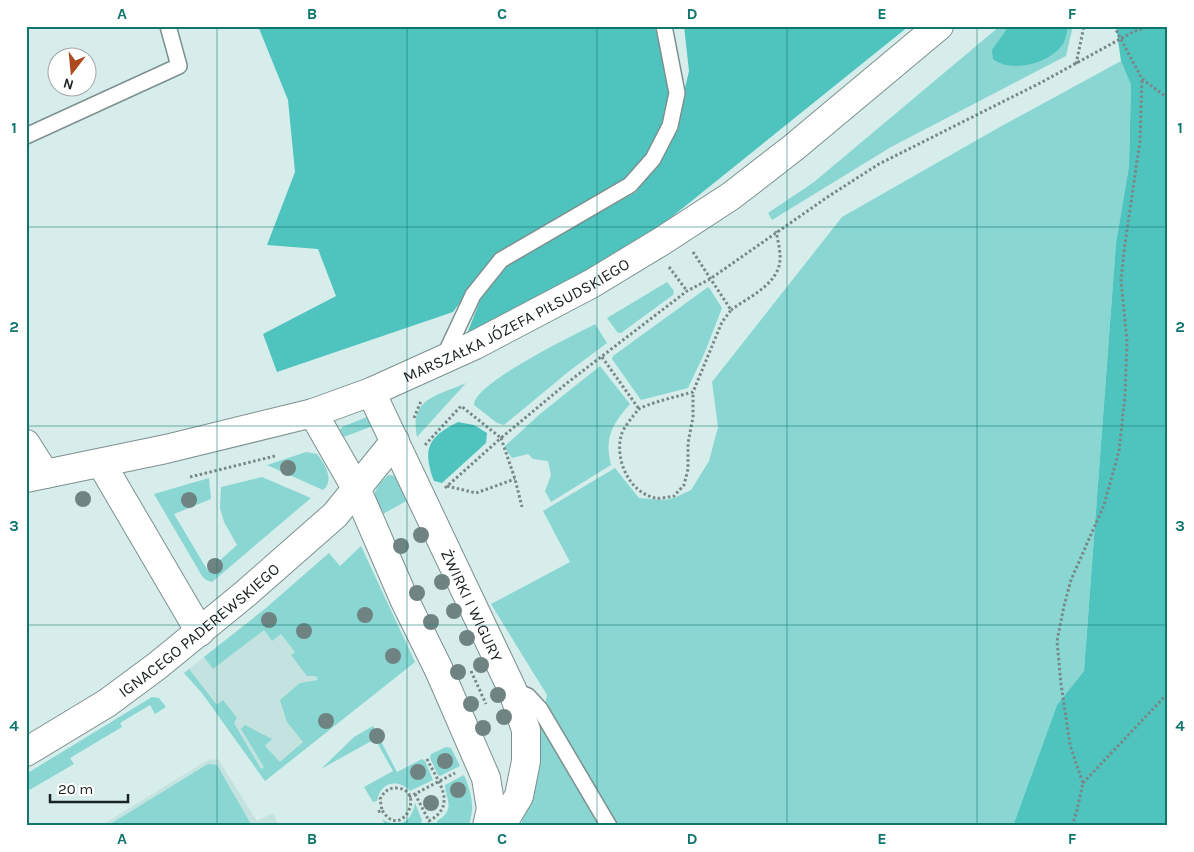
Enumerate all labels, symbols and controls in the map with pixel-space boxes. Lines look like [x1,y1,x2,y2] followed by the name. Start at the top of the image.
[117,4,127,23] text: A
[307,4,317,23] text: B
[497,4,507,23] text: C
[687,4,698,23] text: D
[877,4,887,23] text: E
[1068,4,1077,23] text: F
[48,48,98,98] north arrow
[61,74,76,94] text: N
[11,118,17,137] text: 1
[1177,118,1183,137] text: 1
[400,254,633,386] street label: MARSZAŁKA JÓZEFA PIŁSUDSKIEGO
[9,317,19,336] text: 2
[1175,317,1185,336] text: 2
[9,516,19,535] text: 3
[1175,516,1185,535] text: 3
[437,546,507,665] street label: ŻWIRKI I WIGURY
[115,559,283,701] street label: IGNACEGO PADEREWSKIEGO
[9,716,19,735] text: 4
[1175,716,1185,735] text: 4
[50,772,128,804] scale bar
[58,780,93,798] text: 20 m
[117,829,127,848] text: A
[307,829,317,848] text: B
[497,829,507,848] text: C
[687,829,698,848] text: D
[877,829,887,848] text: E
[1068,829,1077,848] text: F

